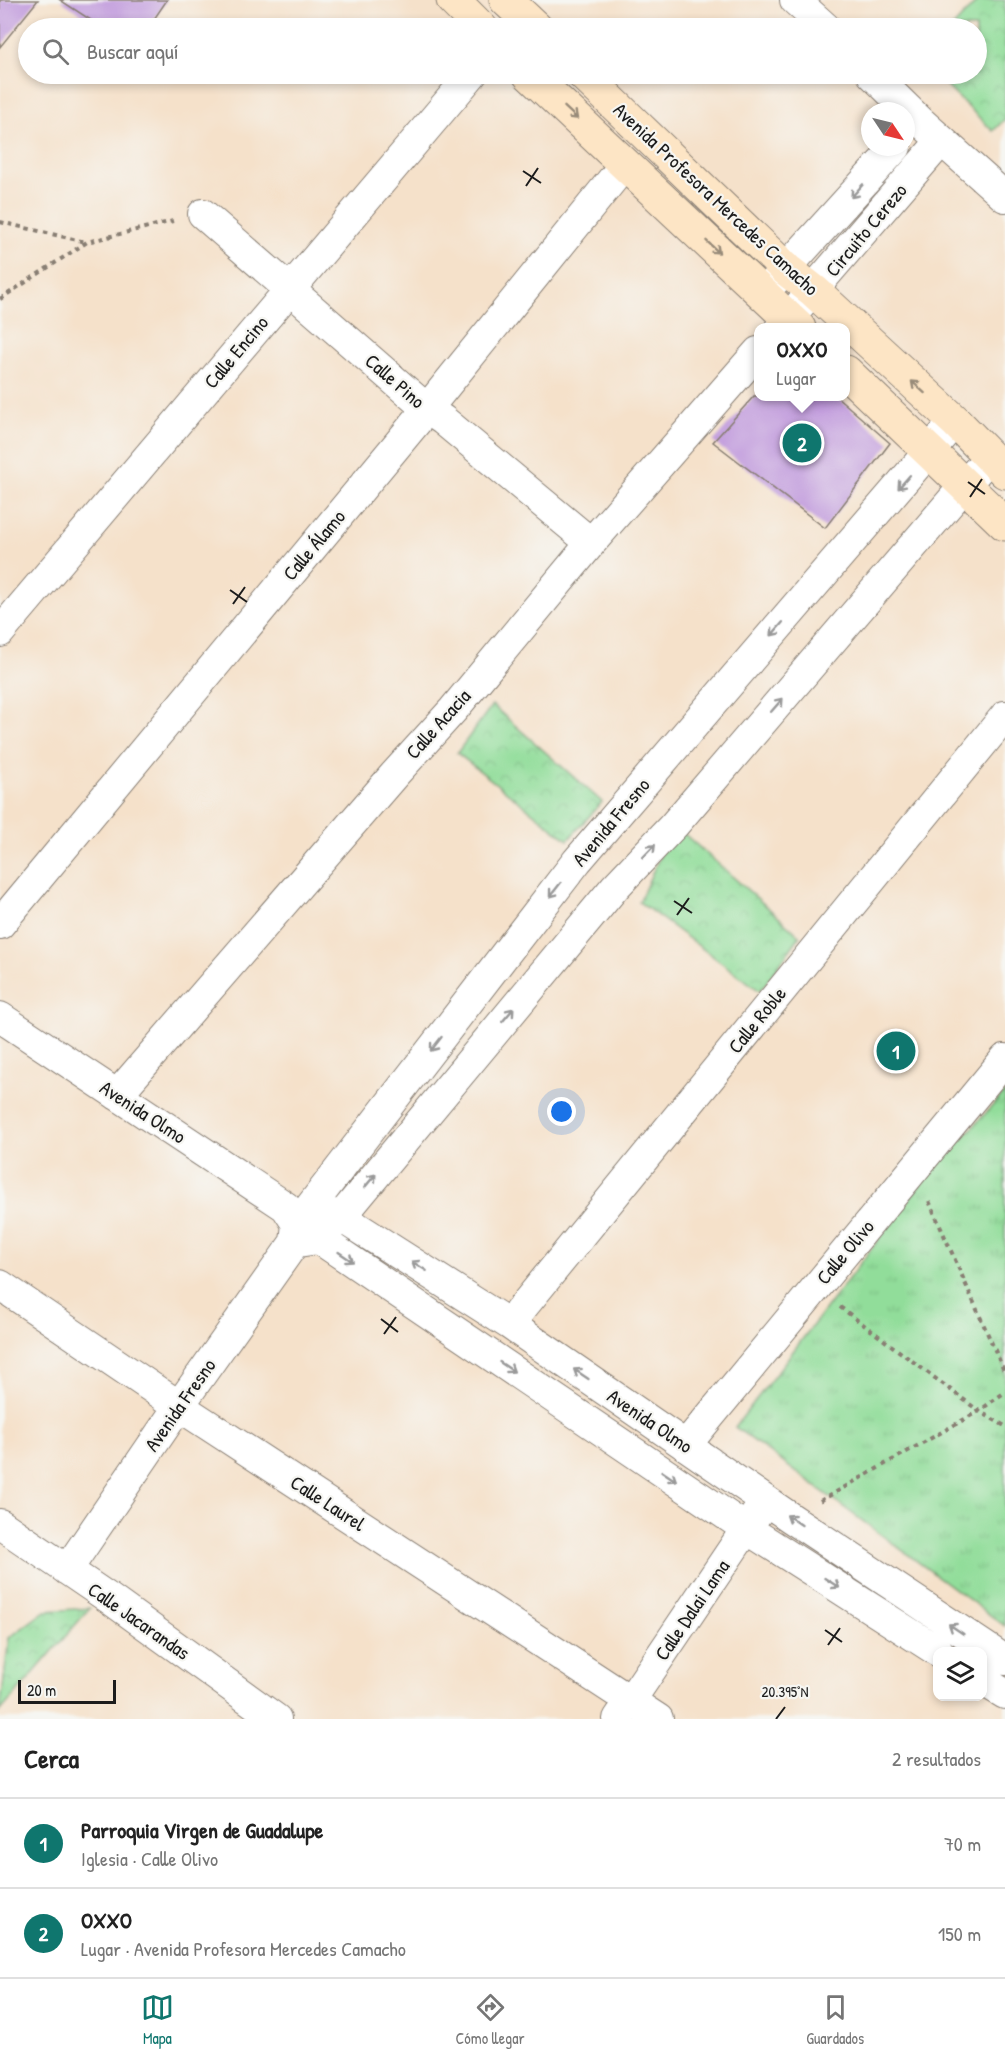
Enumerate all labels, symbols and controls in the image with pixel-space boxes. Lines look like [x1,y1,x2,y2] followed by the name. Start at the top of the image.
[18,18,987,84] search box
[39,35,72,68] icon: search
[87,36,179,66] text: Buscar aquí
[608,96,825,301] street label: Avenida Profesora Mercedes Camacho
[861,102,915,156] north arrow
[564,106,579,121] one-way arrow
[819,177,913,282] street label: Circuito Cerezo
[850,183,864,198] one-way arrow
[706,240,721,254] one-way arrow
[197,310,274,394] street label: Calle Encino
[754,323,850,401] popup
[777,334,827,364] text: OXXO
[360,347,431,414] street label: Calle Pino
[777,364,816,391] text: Lugar
[911,380,926,394] one-way arrow
[782,420,822,466] pin: 2
[897,474,911,489] one-way arrow
[276,504,351,586] street label: Calle Álamo
[770,621,783,637] one-way arrow
[399,683,476,764] street label: Calle Acacia
[770,698,784,713] one-way arrow
[566,772,655,872] street label: Avenida Fresno
[642,844,656,859] one-way arrow
[549,882,562,898] one-way arrow
[721,981,792,1059] street label: Calle Roble
[501,1008,515,1023] one-way arrow
[876,1028,916,1074] pin: 1
[429,1036,442,1052] one-way arrow
[95,1074,192,1149] street label: Avenida Olmo
[547,1097,576,1126] your location
[363,1174,377,1189] one-way arrow
[810,1214,880,1290] street label: Calle Olivo
[337,1251,354,1263] one-way arrow
[410,1260,427,1273] one-way arrow
[138,1353,221,1456] street label: Avenida Fresno
[499,1360,516,1373] one-way arrow
[574,1368,590,1380] one-way arrow
[602,1382,698,1459] street label: Avenida Olmo
[286,1468,372,1537] street label: Calle Laurel
[660,1470,676,1482] one-way arrow
[786,1514,803,1526] one-way arrow
[648,1554,735,1665] street label: Calle Dalai Lama
[83,1575,196,1666] street label: Calle Jacarandas
[823,1577,840,1589] one-way arrow
[948,1622,965,1634] one-way arrow
[933,1647,987,1701] map controls
[933,1647,987,1701] button: layers
[18,1677,116,1704] scale bar
[27,1679,56,1701] text: 20 m
[762,1681,809,1702] text: 20.395°N
[24,1741,79,1776] text: Cerca
[892,1745,981,1772] text: 2 resultados
[81,1815,323,1845] text: Parroquia Virgen de Guadalupe
[40,1830,47,1857] text: 1
[944,1830,981,1857] text: 70 m
[81,1845,218,1872] text: Iglesia · Calle Olivo
[81,1905,132,1935] text: OXXO
[39,1920,48,1947] text: 2
[938,1920,981,1947] text: 150 m
[81,1935,406,1962] text: Lugar · Avenida Profesora Mercedes Camacho
[141,1991,174,2049] tab: Mapa
[456,1991,525,2049] tab: Cómo llegar
[806,1991,864,2049] tab: Guardados

